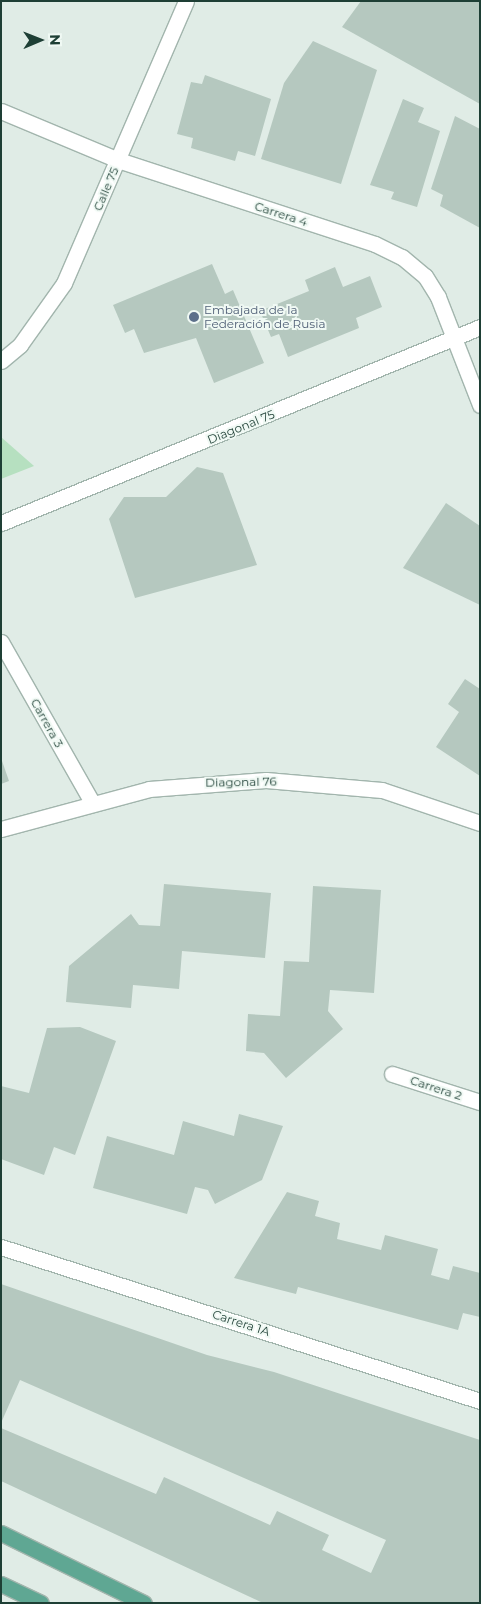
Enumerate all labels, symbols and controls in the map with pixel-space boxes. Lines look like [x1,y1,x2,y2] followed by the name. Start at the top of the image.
[15,15,65,65] north arrow
[46,34,64,46] text: N
[90,165,122,213] street label: Calle 75
[253,199,309,229] street label: Carrera 4
[204,303,326,331] place label: Embajada de la Federación de Rusia
[188,311,200,323] marker: Embajada de la Federación de Rusia
[205,407,277,447] street label: Diagonal 75
[28,696,66,750] street label: Carrera 3
[205,774,277,790] street label: Diagonal 76
[408,1073,464,1103] street label: Carrera 2
[210,1307,272,1339] street label: Carrera 1A

